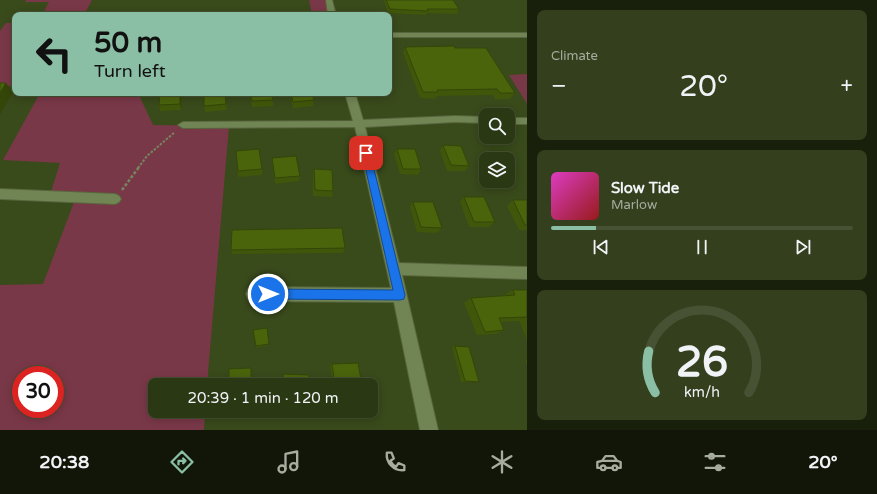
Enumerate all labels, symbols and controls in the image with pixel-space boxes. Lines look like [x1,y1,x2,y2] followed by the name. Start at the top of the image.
[94,26,162,60] text: 50 m
[28,28,80,80] icon: left
[551,48,598,64] text: Climate
[94,60,166,82] text: Turn left
[679,68,728,105] text: 20°
[551,73,567,99] text: −
[841,73,853,99] text: +
[479,108,515,188] map controls
[479,108,515,144] button: search
[349,136,383,170] pin
[355,142,377,164] icon: arrive
[479,152,515,188] button: layers
[611,179,679,197] text: Slow Tide
[611,197,657,213] text: Marlow
[590,236,612,258] icon: previous
[691,236,713,258] icon: pause
[792,236,814,258] icon: next
[247,273,289,315] position arrow
[676,338,728,388] text: 26
[12,366,64,418] speed limit sign: 30
[684,384,720,401] text: km/h
[188,389,338,407] text: 20:39 · 1 min · 120 m
[168,448,196,476] icon: directions
[275,448,303,476] icon: music
[381,448,409,476] icon: phone
[488,448,516,476] icon: climate
[595,448,623,476] icon: car
[701,448,729,476] icon: filters
[39,451,89,473] text: 20:38
[808,451,838,473] text: 20°

